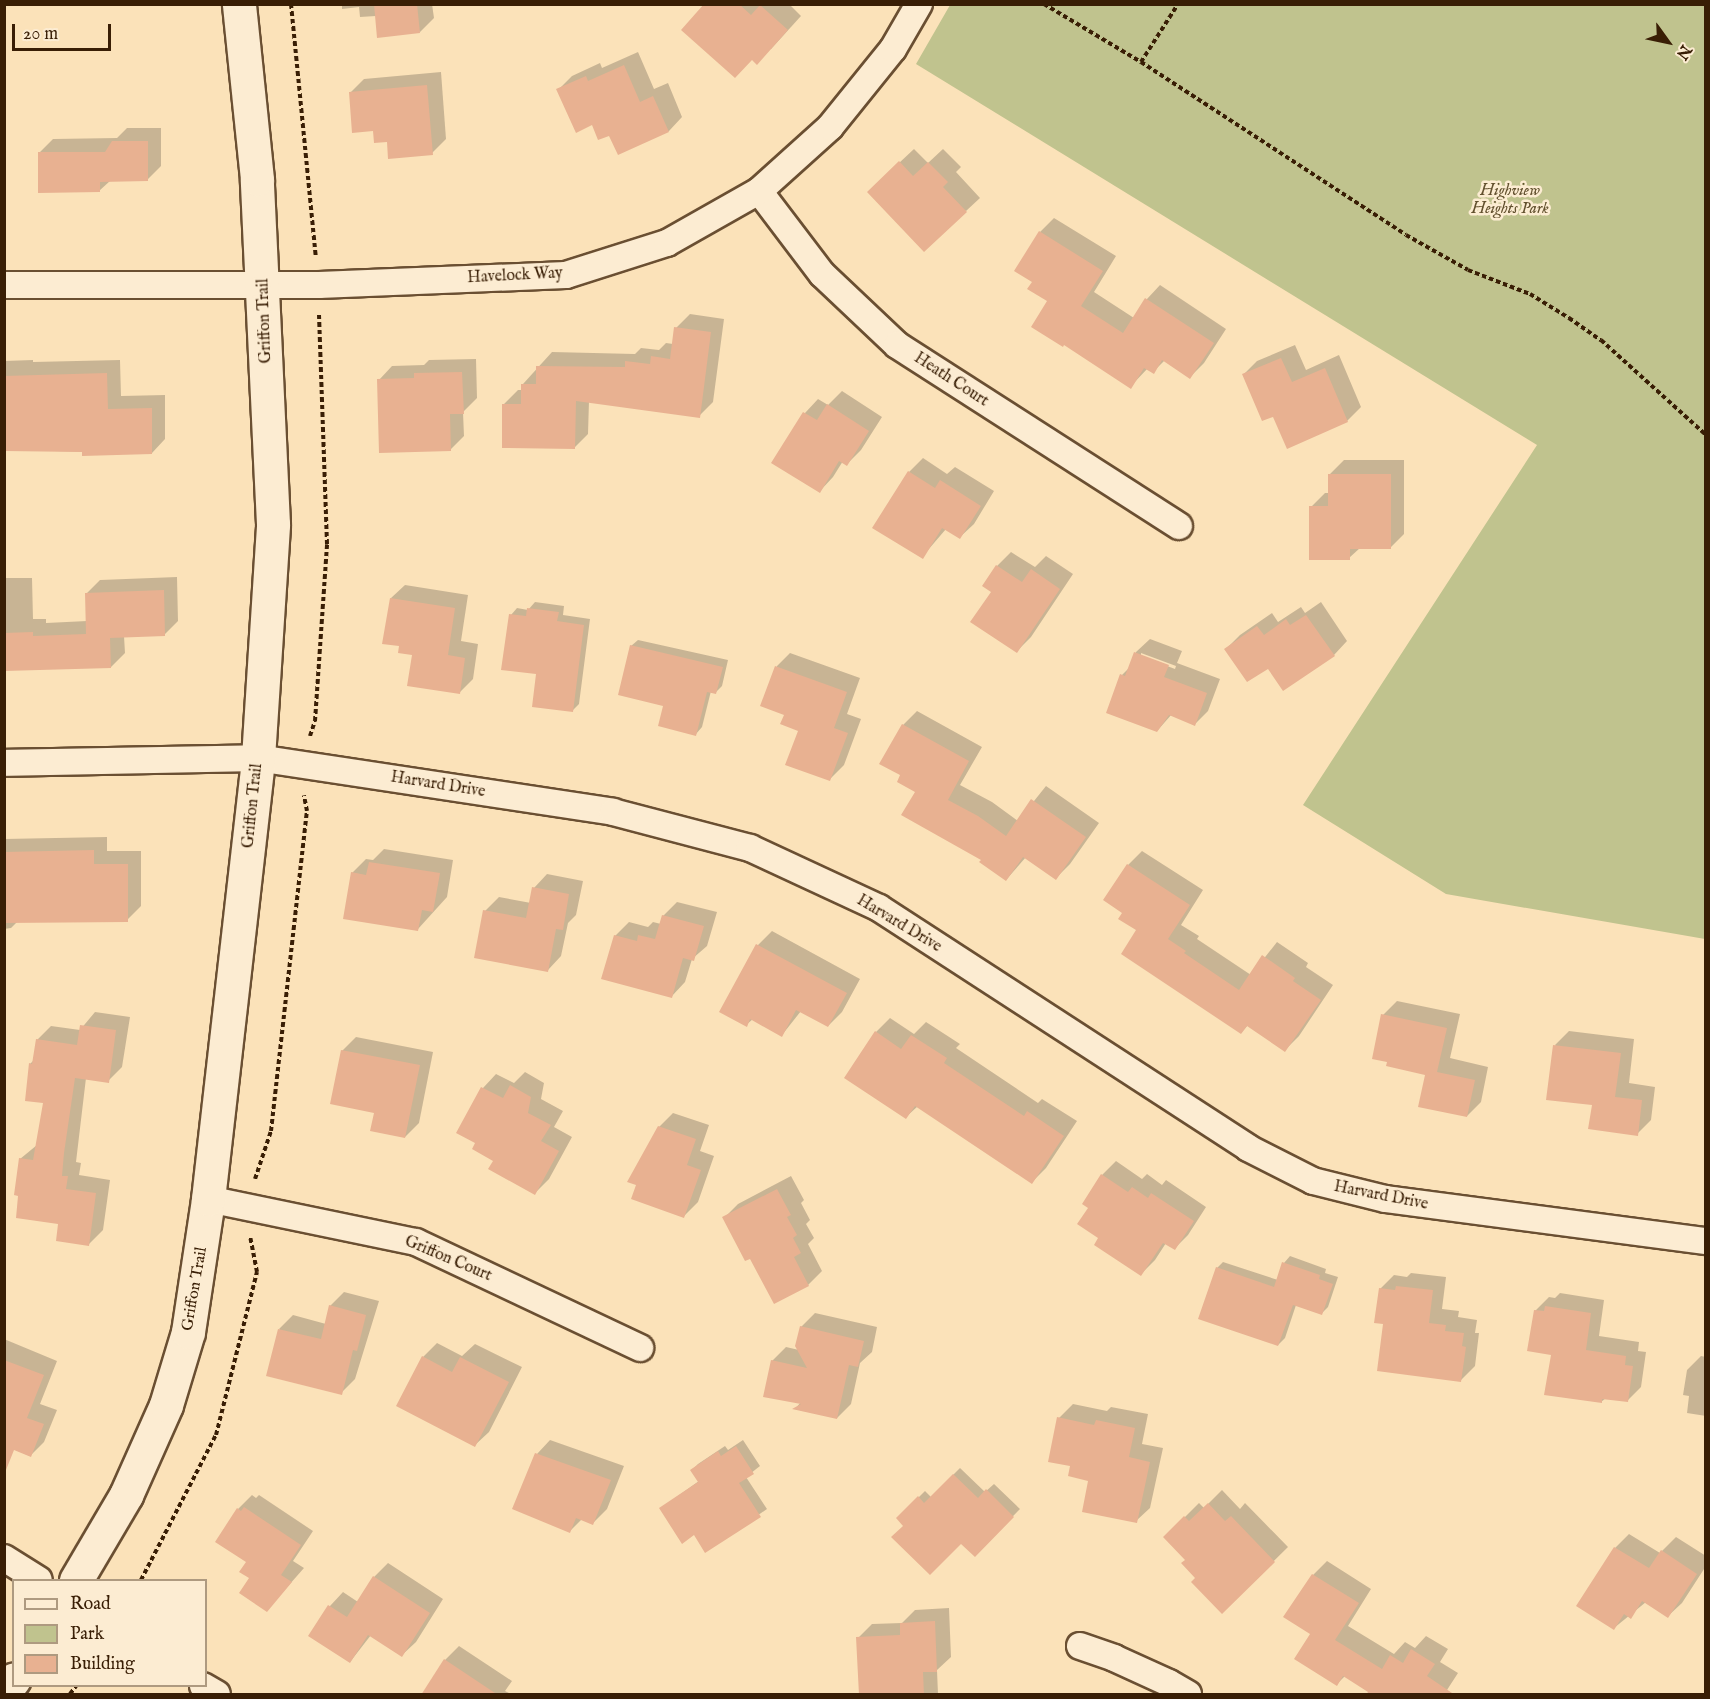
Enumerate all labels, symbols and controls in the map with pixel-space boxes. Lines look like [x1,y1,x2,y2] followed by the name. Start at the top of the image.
[15,12,114,50] scale bar
[1638,12,1698,72] north arrow
[23,23,58,46] text: 20 m
[1671,41,1695,63] text: N
[1471,181,1549,219] park label: Highview Heights Park
[467,264,563,288] street label: Havelock Way
[254,278,276,364] street label: Griffon Trail
[910,349,992,411] street label: Heath Court
[239,763,267,849] street label: Griffon Trail
[389,768,487,802] street label: Harvard Drive
[853,891,945,957] street label: Harvard Drive
[1332,1177,1430,1215] street label: Harvard Drive
[402,1232,494,1286] street label: Griffon Court
[178,1246,212,1332] street label: Griffon Trail
[12,1579,207,1687] legend
[70,1593,111,1616] text: Road
[70,1623,104,1646] text: Park
[70,1653,135,1676] text: Building

